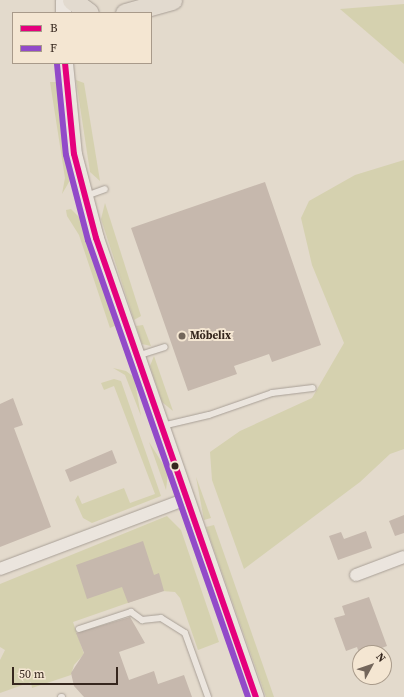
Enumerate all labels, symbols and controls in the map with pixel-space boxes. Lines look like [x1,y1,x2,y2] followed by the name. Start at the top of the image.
[12,12,152,64] legend
[50,20,58,36] text: B
[50,40,57,56] text: F
[190,329,231,343] place label: Möbelix
[177,331,187,341] marker: Möbelix
[170,461,180,471] unlabelled marker
[352,645,392,685] north arrow
[372,650,389,665] text: N
[14,659,120,685] scale bar
[19,666,45,682] text: 50 m

